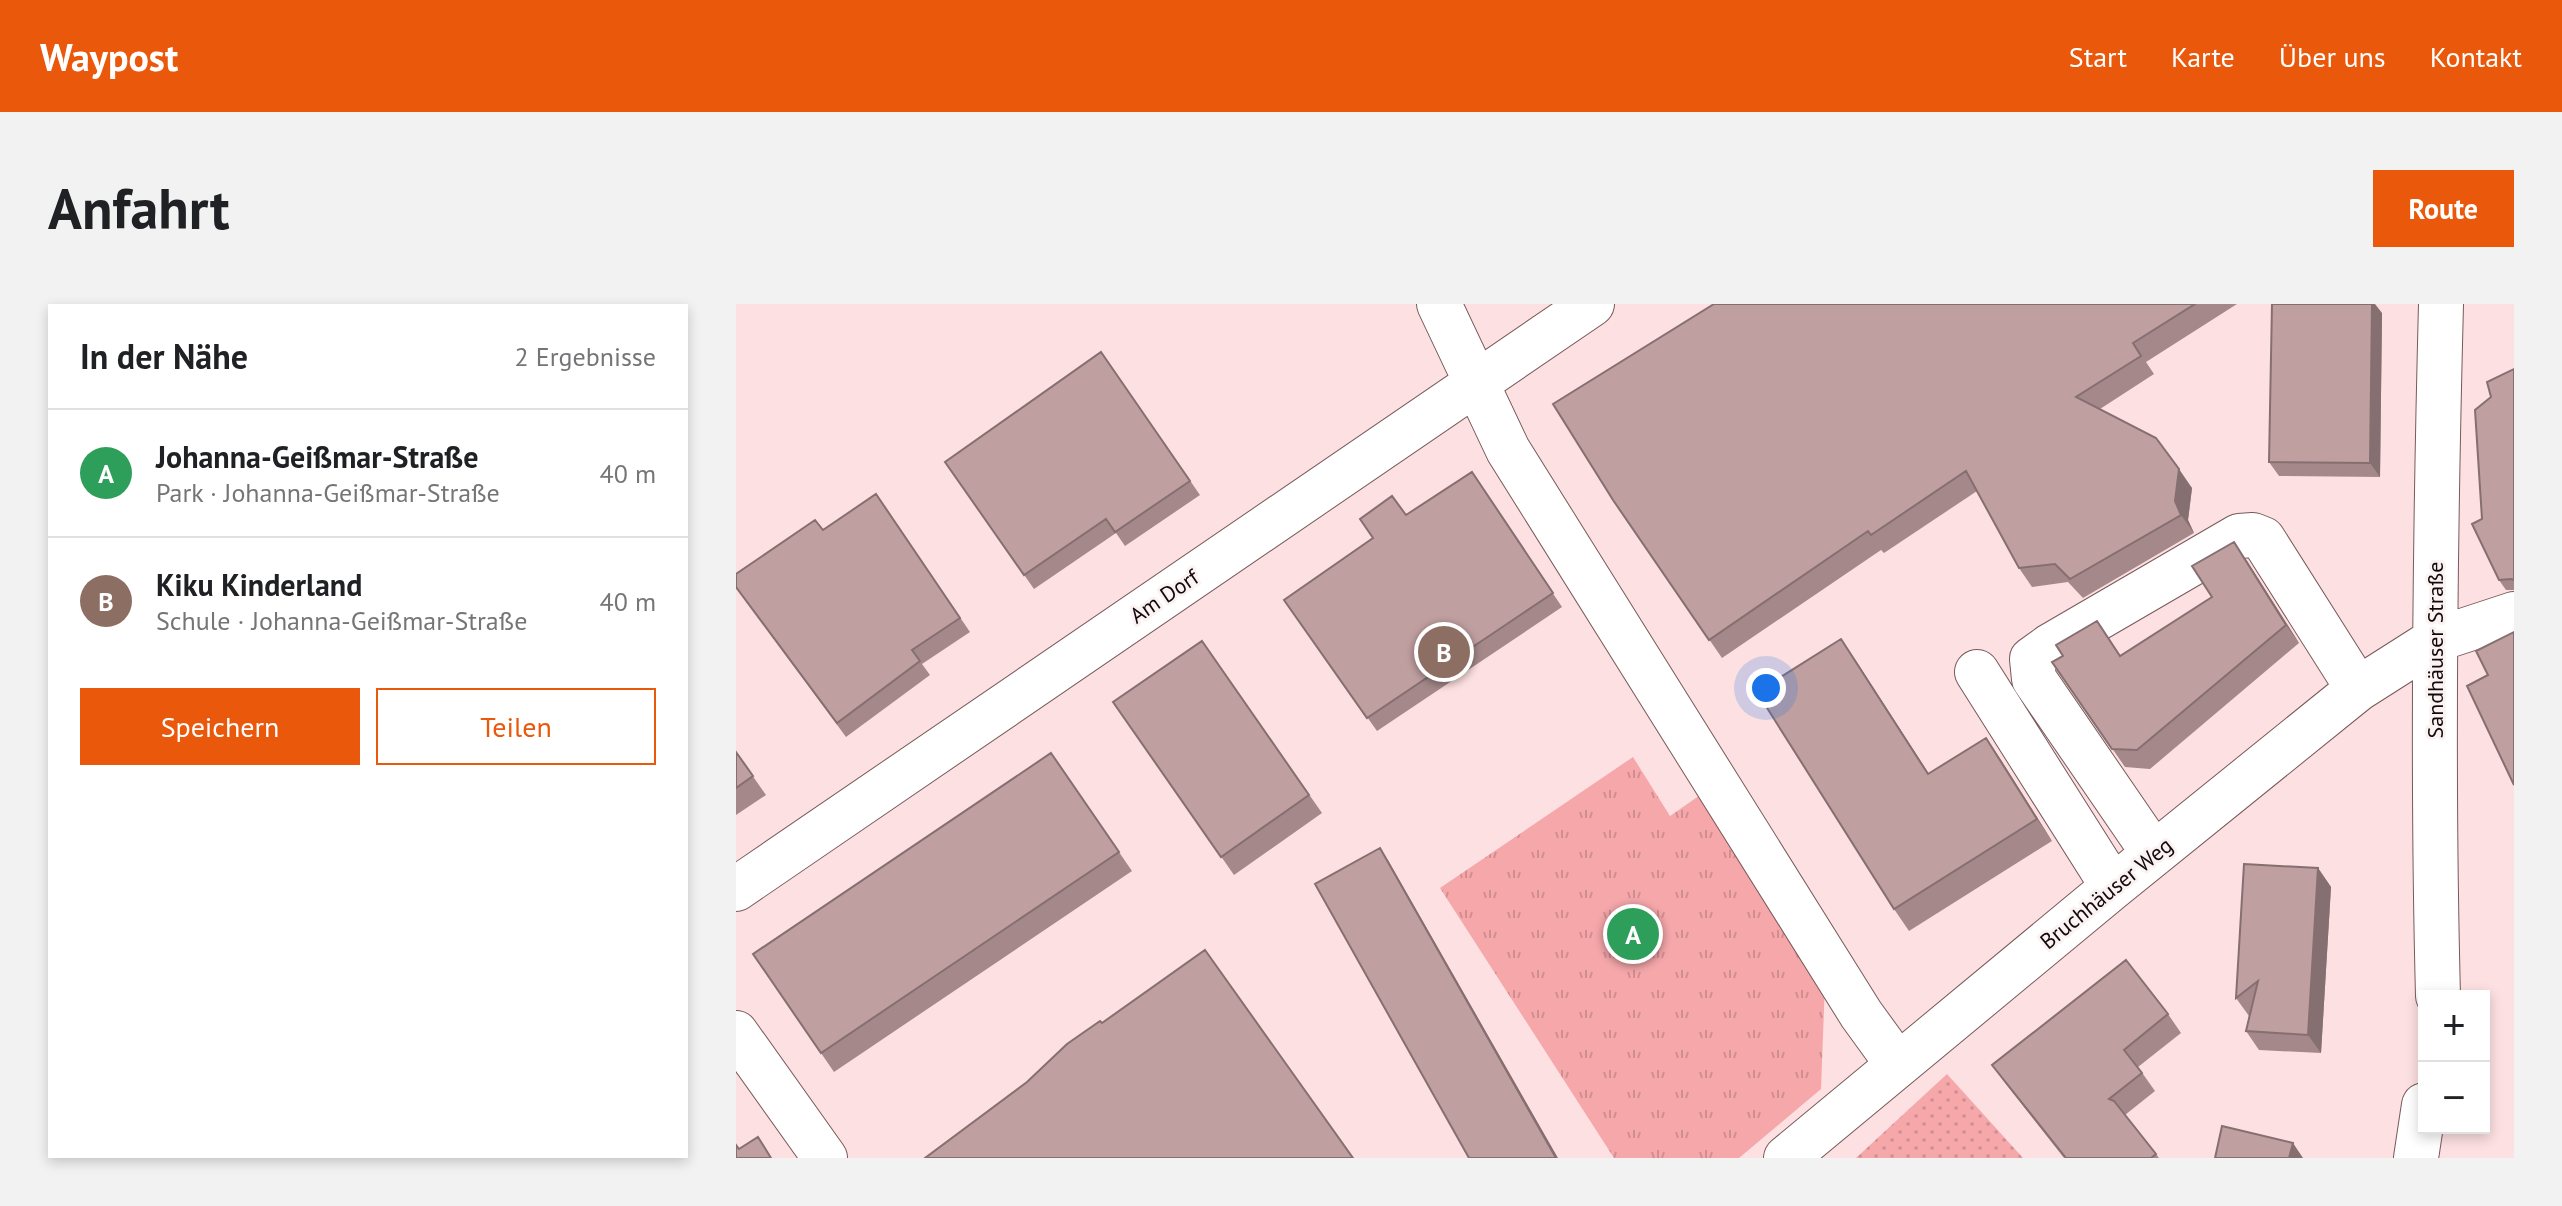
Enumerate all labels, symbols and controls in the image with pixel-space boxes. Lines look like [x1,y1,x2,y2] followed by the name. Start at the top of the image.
[40,32,178,81] text: Waypost
[2069,38,2127,75] text: Start
[2171,38,2235,75] text: Karte
[2279,38,2386,75] text: Über uns
[2430,38,2522,75] text: Kontakt
[2373,170,2514,247] button: Route
[48,172,230,244] text: Anfahrt
[80,334,248,378] text: In der Nähe
[515,340,656,373] text: 2 Ergebnisse
[156,437,479,476] text: Johanna-Geißmar-Straße
[98,457,114,490] text: A
[600,457,656,490] text: 40 m
[156,476,500,509] text: Park · Johanna-Geißmar-Straße
[1124,562,1205,629] street label: Am Dorf
[2421,562,2449,738] street label: Sandhäuser Straße
[156,565,362,604] text: Kiku Kinderland
[98,585,114,618] text: B
[600,585,656,618] text: 40 m
[156,604,527,637] text: Schule · Johanna-Geißmar-Straße
[1418,622,1470,682] pin: B
[1746,668,1786,708] your location
[80,688,360,765] button: Speichern
[376,688,656,765] button: Teilen
[2034,831,2178,955] street label: Bruchhäuser Weg
[1607,904,1659,964] pin: A
[2418,990,2490,1134] map controls
[2418,990,2490,1062] button: +
[2418,1062,2490,1134] button: −

